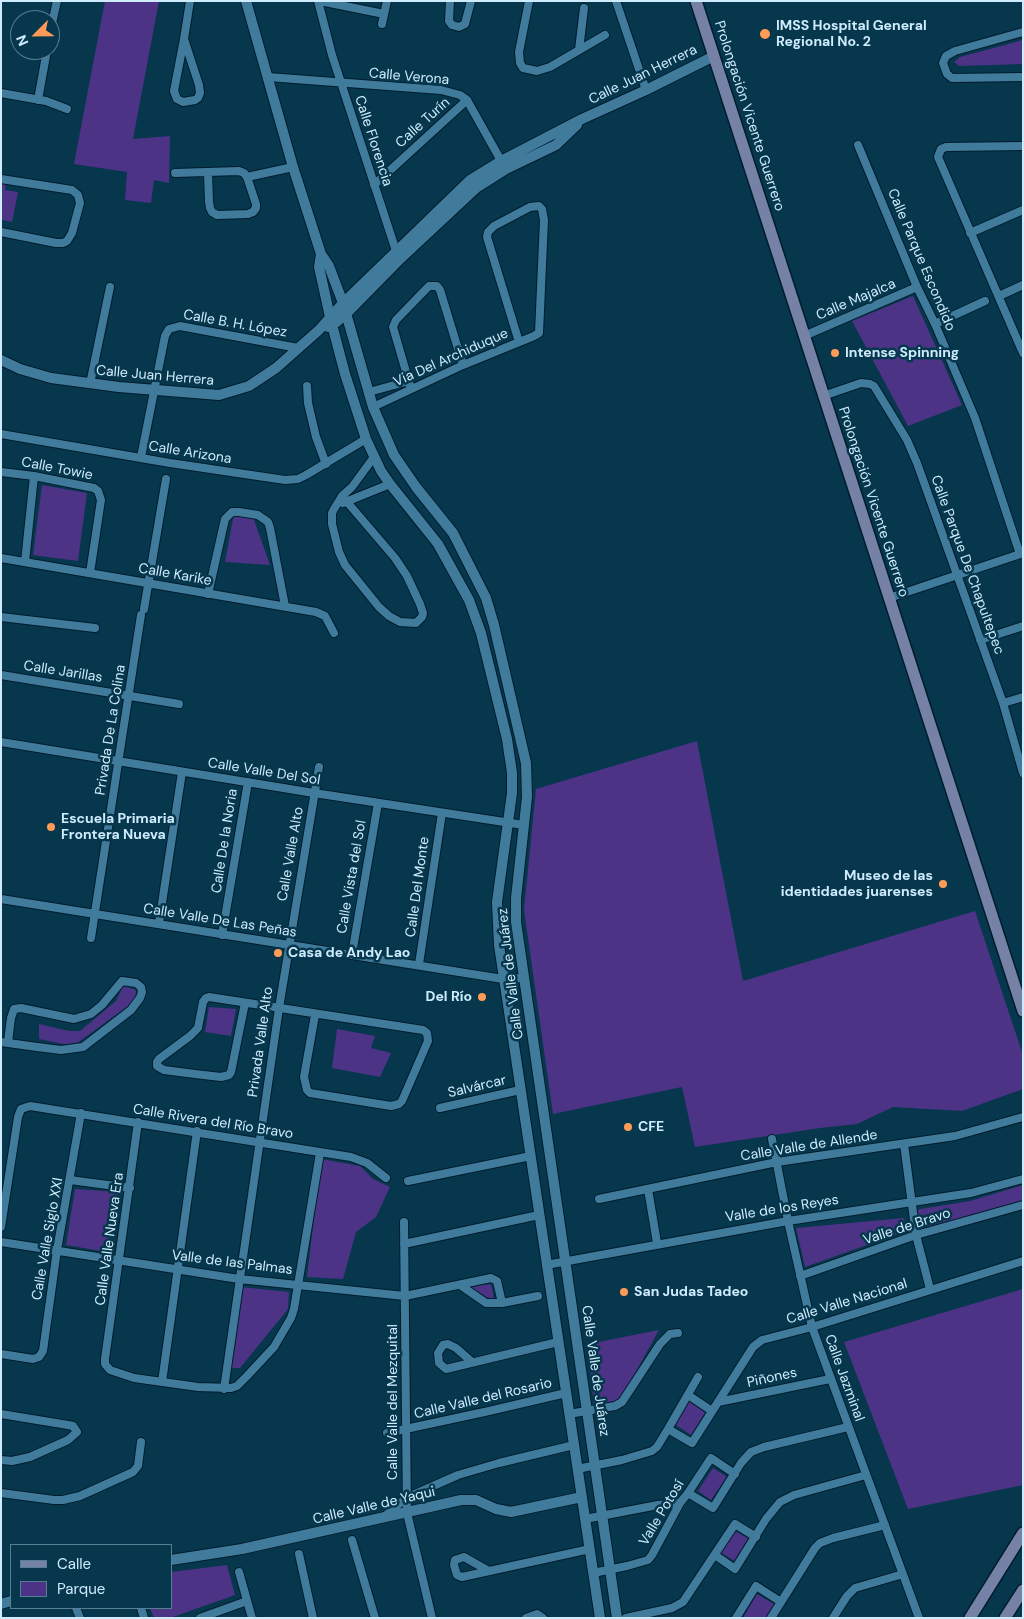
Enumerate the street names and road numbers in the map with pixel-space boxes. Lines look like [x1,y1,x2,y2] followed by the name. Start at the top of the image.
[710,19,788,213] street label: Prolongación Vicente Guerrero
[586,42,700,108] street label: Calle Juan Herrera
[368,65,450,89] street label: Calle Verona
[350,94,396,188] street label: Calle Florencia
[392,94,454,152] street label: Calle Turín
[883,186,959,334] street label: Calle Parque Escondido
[814,276,898,324] street label: Calle Majalca
[182,307,288,341] street label: Calle B. H. López
[391,325,511,391] street label: Via Del Archiduque
[95,362,215,390] street label: Calle Juan Herrera
[834,405,912,599] street label: Prolongación Vicente Guerrero
[147,438,233,468] street label: Calle Arizona
[20,454,94,484] street label: Calle Towie
[927,473,1007,657] street label: Calle Parque De Chapultepec
[137,560,213,590] street label: Calle Karike
[22,657,104,687] street label: Calle Jarillas
[92,664,130,796] street label: Privada De La Colina
[207,755,321,789] street label: Calle Valle Del Sol
[208,788,242,894] street label: Calle De la Noria
[274,805,308,903] street label: Calle Valle Alto
[334,819,370,935] street label: Calle Vista del Sol
[403,836,433,938] street label: Calle Del Monte
[142,901,298,941] street label: Calle Valle De Las Peñas
[495,907,527,1041] street label: Calle Valle de Juárez
[245,986,277,1098] street label: Privada Valle Alto
[446,1072,508,1102] street label: Salvárcar
[132,1101,294,1143] street label: Calle Rivera del Río Bravo
[739,1127,879,1165] street label: Calle Valle de Allende
[92,1171,128,1307] street label: Calle Valle Nueva Era
[29,1176,67,1302] street label: Calle Valle Siglo XXI
[724,1192,840,1226] street label: Valle de los Reyes
[861,1205,953,1249] street label: Valle de Bravo
[171,1247,293,1279] street label: Valle de las Palmas
[785,1276,909,1328] street label: Calle Valle Nacional
[577,1304,613,1438] street label: Calle Valle de Juárez
[385,1324,401,1480] street label: Calle Valle del Mezquital
[821,1332,867,1424] street label: Calle Jazminal
[745,1364,799,1392] street label: Piñones
[412,1375,554,1423] street label: Calle Valle del Rosario
[636,1477,688,1549] street label: Valle Potosí
[311,1484,437,1528] street label: Calle Valle de Yaqui

